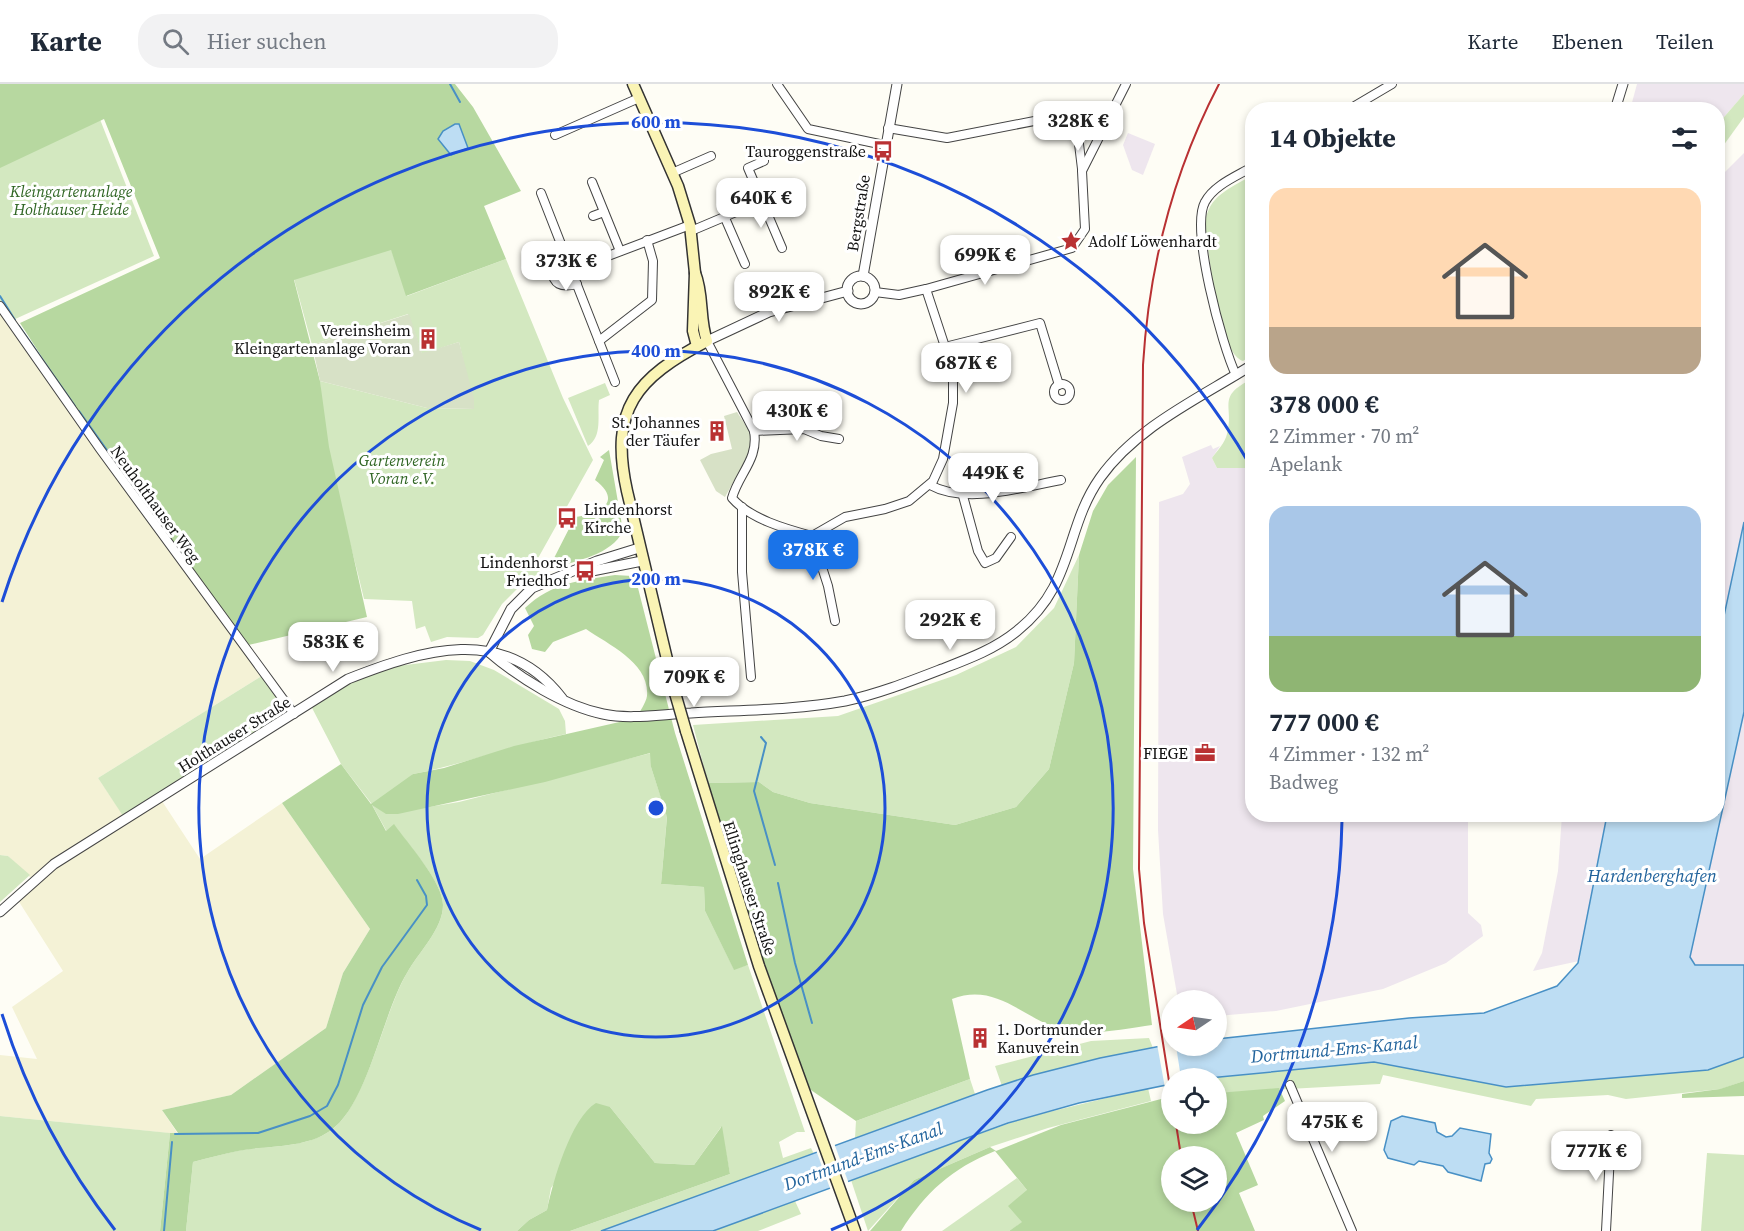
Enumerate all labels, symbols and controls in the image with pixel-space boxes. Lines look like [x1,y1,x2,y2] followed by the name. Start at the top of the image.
[138,14,558,68] search box
[30,22,102,60] text: Karte
[159,25,192,58] icon: search
[207,26,327,56] text: Hier suchen
[1467,27,1518,56] text: Karte
[1551,27,1623,56] text: Ebenen
[1656,27,1714,56] text: Teilen
[1029,101,1127,152] pin: 328K €
[1047,106,1109,134] text: 328K €
[631,109,681,134] text: 600 m
[1269,120,1396,156] text: 14 Objekte
[1668,122,1701,155] icon: filters
[871,139,895,163] bus stop icon: Tauroggenstraße
[746,140,866,162] place label: Tauroggenstraße
[841,173,875,253] street label: Bergstraße
[712,178,810,229] pin: 640K €
[9,180,133,220] park label: Kleingartenanlage Holthauser Heide
[730,183,792,211] text: 640K €
[1431,227,1539,335] icon: home
[1059,229,1083,253] place icon: Adolf Löwenhardt
[1088,230,1218,252] place label: Adolf Löwenhardt
[936,235,1034,286] pin: 699K €
[954,240,1016,268] text: 699K €
[517,241,615,292] pin: 373K €
[535,246,597,274] text: 373K €
[730,272,828,323] pin: 892K €
[748,277,810,305] text: 892K €
[234,319,411,359] place label: Vereinsheim Kleingartenanlage Voran
[416,327,440,351] building icon: Vereinsheim Kleingartenanlage Voran
[631,338,681,363] text: 400 m
[917,343,1015,394] pin: 687K €
[935,348,997,376] text: 687K €
[1269,386,1379,422] text: 378 000 €
[748,391,846,442] pin: 430K €
[766,396,828,424] text: 430K €
[612,411,700,451] place label: St. Johannes der Täufer
[705,419,729,443] building icon: St. Johannes der Täufer
[1269,422,1419,450] text: 2 Zimmer · 70 m²
[106,441,206,567] street label: Neuholthauser Weg
[359,449,445,489] park label: Gartenverein Voran e.V.
[1269,450,1342,478] text: Apelank
[944,453,1042,504] pin: 449K €
[962,458,1024,486] text: 449K €
[584,498,673,538] place label: Lindenhorst Kirche
[555,506,579,530] bus stop icon: Lindenhorst Kirche
[764,530,862,581] pin: 378K €
[782,535,844,563] text: 378K €
[1431,545,1539,653] icon: home
[480,551,569,591] place label: Lindenhorst Friedhof
[573,559,597,583] bus stop icon: Lindenhorst Friedhof
[631,566,681,591] text: 200 m
[901,600,999,651] pin: 292K €
[919,605,981,633] text: 292K €
[284,622,382,673] pin: 583K €
[302,627,364,655] text: 583K €
[645,657,743,708] pin: 709K €
[663,662,725,690] text: 709K €
[173,690,295,778] street label: Holthauser Straße
[1269,704,1379,740] text: 777 000 €
[1269,740,1429,768] text: 4 Zimmer · 132 m²
[1193,741,1217,765] office icon: FIEGE
[1143,742,1188,764] place label: FIEGE
[1269,768,1338,796] text: Badweg
[646,798,666,818] centre of rings
[718,818,782,958] street label: Ellinghauser Straße
[1586,863,1717,888] water label: Hardenberghafen
[1161,990,1227,1056] north arrow
[1161,990,1227,1212] map controls
[997,1018,1104,1058] place label: 1. Dortmunder Kanuverein
[968,1026,992,1050] building icon: 1. Dortmunder Kanuverein
[1249,1029,1418,1069] water label: Dortmund-Ems-Kanal
[1161,1068,1227,1134] button: locate
[1283,1102,1381,1153] pin: 475K €
[1301,1107,1363,1135] text: 475K €
[779,1116,946,1197] water label: Dortmund-Ems-Kanal
[1547,1131,1645,1182] pin: 777K €
[1565,1136,1627,1164] text: 777K €
[1161,1146,1227,1212] button: layers

